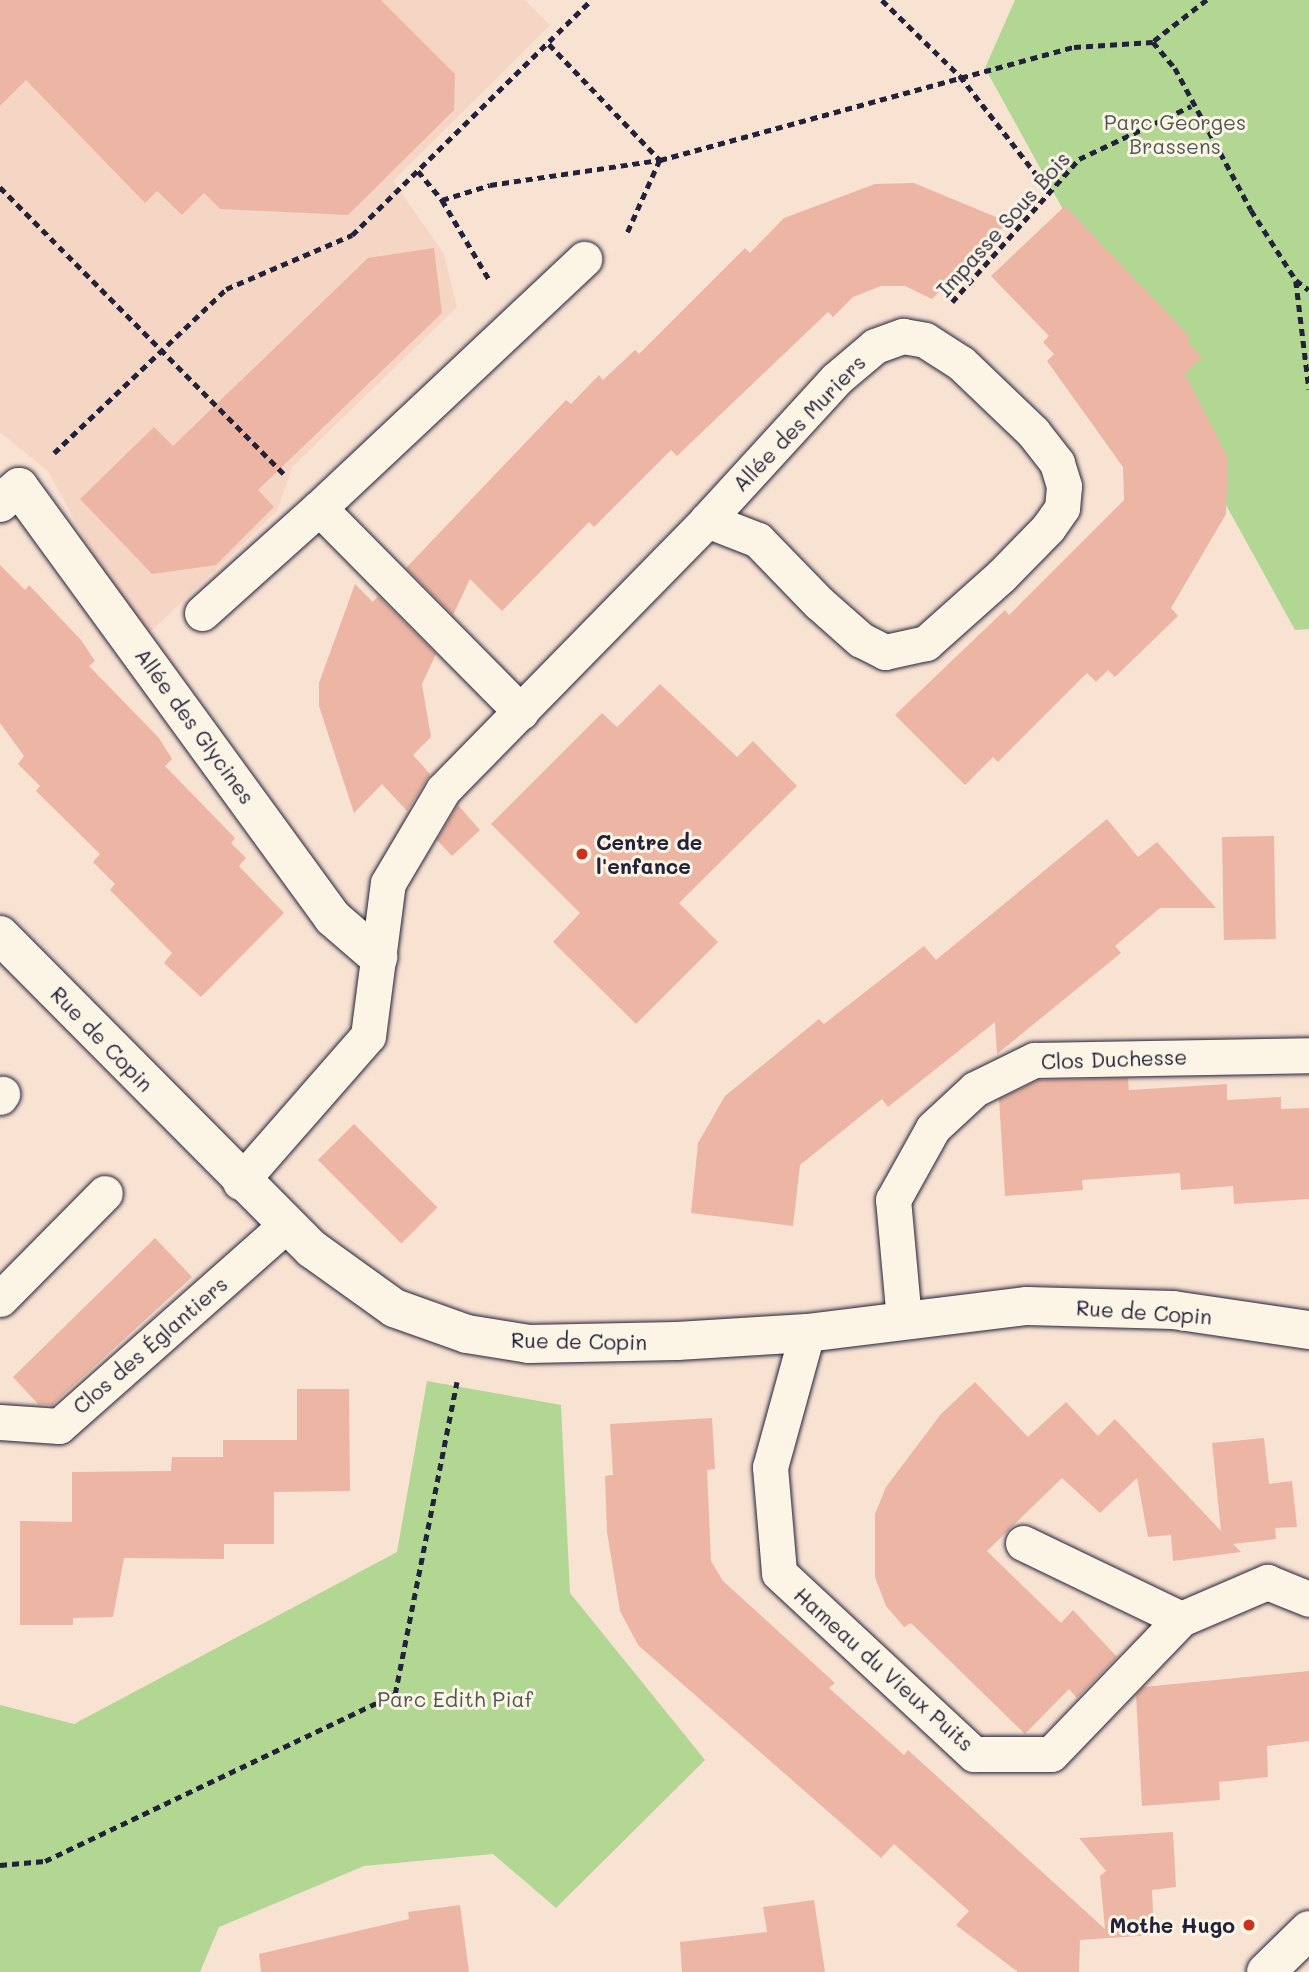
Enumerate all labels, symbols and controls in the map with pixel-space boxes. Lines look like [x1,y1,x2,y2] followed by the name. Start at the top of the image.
[1104,109,1246,159] park label: Parc Georges Brassens
[931,146,1075,302] street label: Impasse Sous Bois
[727,350,871,496] street label: Allée des Muriers
[130,643,260,809] street label: Allée des Glycines
[596,829,702,879] place label: Centre de l'enfance
[574,846,590,862] marker: Centre de l'enfance
[46,981,158,1097] street label: Rue de Copin
[1041,1044,1187,1074] street label: Clos Duchesse
[68,1271,232,1419] street label: Clos des Églantiers
[1075,1295,1213,1329] street label: Rue de Copin
[511,1327,647,1355] street label: Rue de Copin
[789,1582,979,1756] street label: Hameau du Vieux Puits
[377,1686,533,1712] park label: Parc Edith Piaf
[1109,1912,1235,1938] place label: Mothe Hugo
[1241,1917,1257,1933] marker: Mothe Hugo

